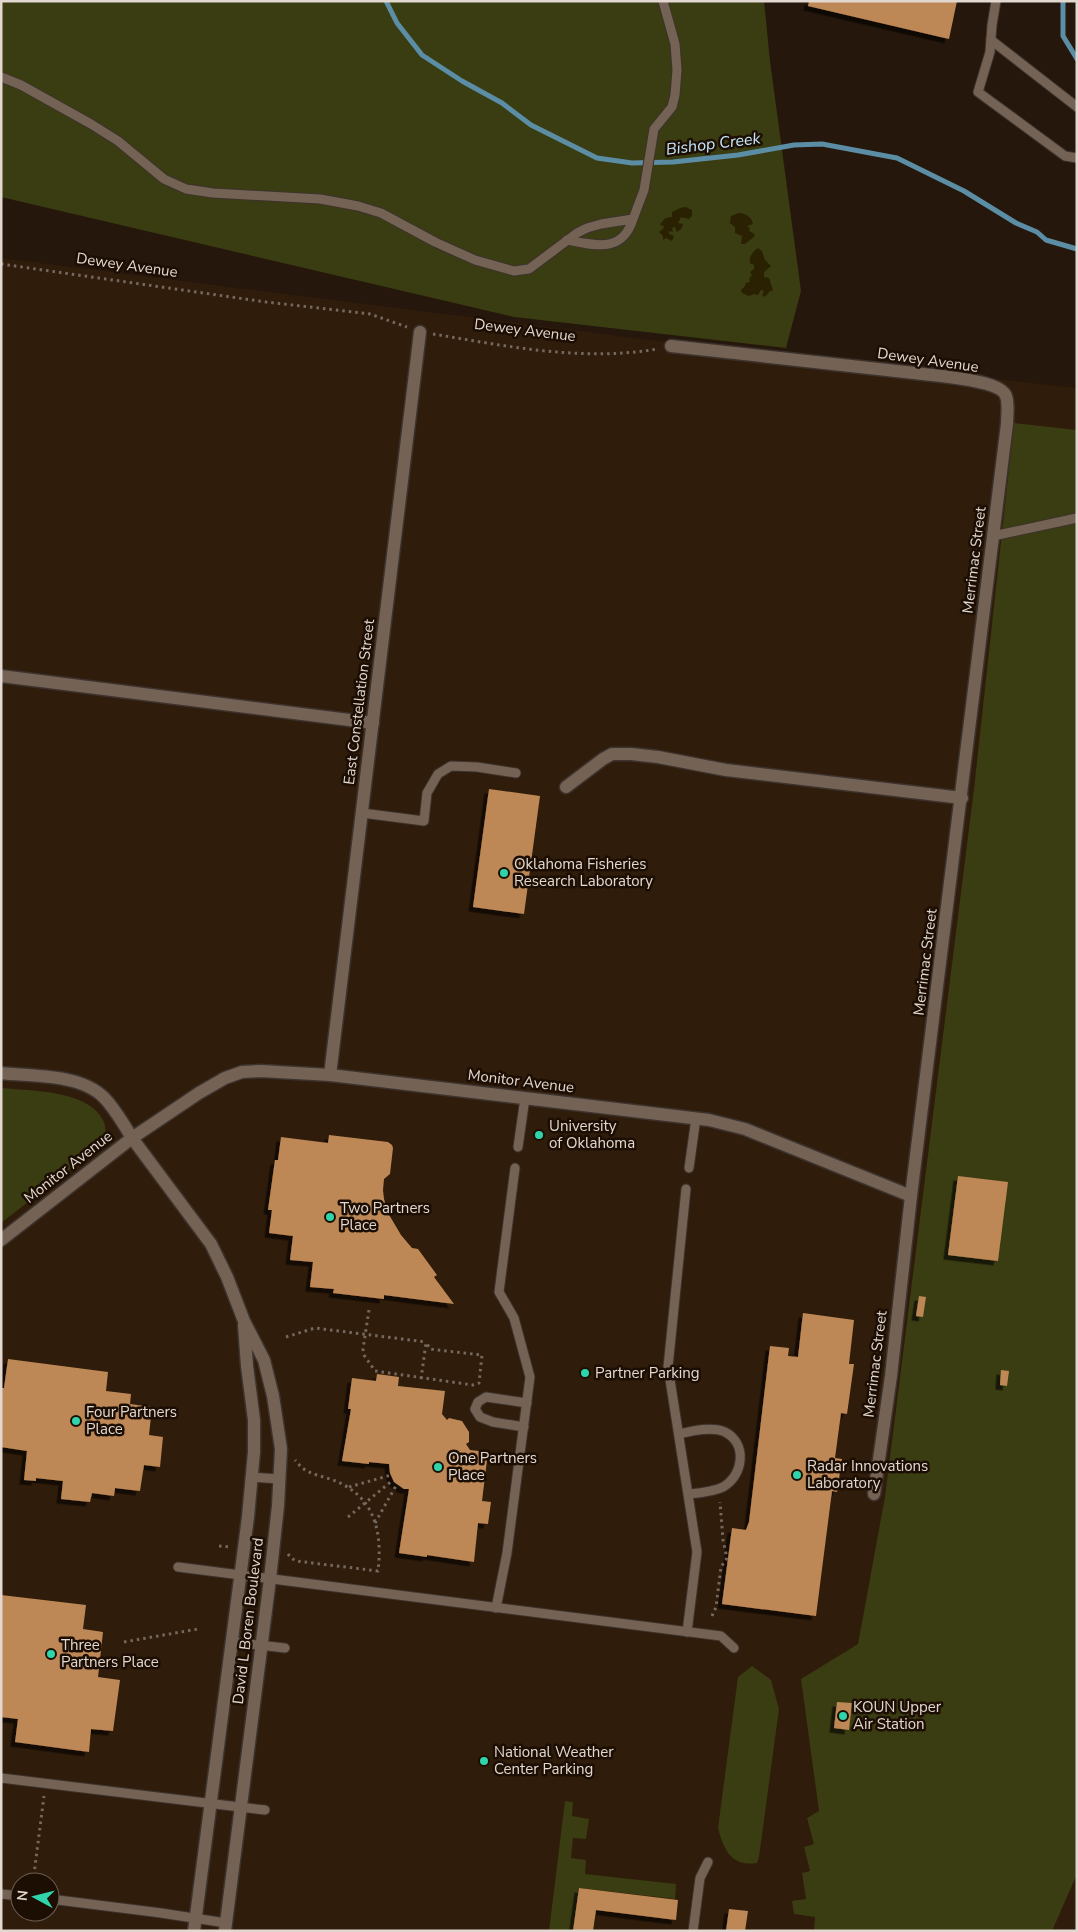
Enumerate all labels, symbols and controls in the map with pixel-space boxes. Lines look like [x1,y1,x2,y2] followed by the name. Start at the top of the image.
[665,127,763,161] water label: Bishop Creek
[75,248,179,282] street label: Dewey Avenue
[473,314,577,346] street label: Dewey Avenue
[876,343,980,377] street label: Dewey Avenue
[958,505,991,615] street label: Merrimac Street
[339,617,379,786] street label: East Constellation Street
[514,854,653,891] place label: Oklahoma Fisheries Research Laboratory
[498,867,510,879] marker: Oklahoma Fisheries Research Laboratory
[909,907,942,1017] street label: Merrimac Street
[467,1065,575,1097] street label: Monitor Avenue
[549,1116,635,1153] place label: University of Oklahoma
[20,1126,116,1208] street label: Monitor Avenue
[533,1129,545,1141] marker: University of Oklahoma
[340,1198,430,1235] place label: Two Partners Place
[324,1211,336,1223] marker: Two Partners Place
[859,1309,892,1419] street label: Merrimac Street
[595,1363,700,1383] place label: Partner Parking
[579,1367,591,1379] marker: Partner Parking
[86,1402,177,1439] place label: Four Partners Place
[70,1415,82,1427] marker: Four Partners Place
[448,1448,537,1485] place label: One Partners Place
[807,1456,928,1493] place label: Radar Innovations Laboratory
[432,1461,444,1473] marker: One Partners Place
[791,1469,803,1481] marker: Radar Innovations Laboratory
[228,1537,268,1705] street label: David L Boren Boulevard
[61,1635,159,1672] place label: Three Partners Place
[45,1648,57,1660] marker: Three Partners Place
[853,1697,942,1734] place label: KOUN Upper Air Station
[837,1710,849,1722] marker: KOUN Upper Air Station
[494,1742,614,1779] place label: National Weather Center Parking
[478,1755,490,1767] marker: National Weather Center Parking
[10,1872,60,1922] north arrow
[13,1889,33,1902] text: N

